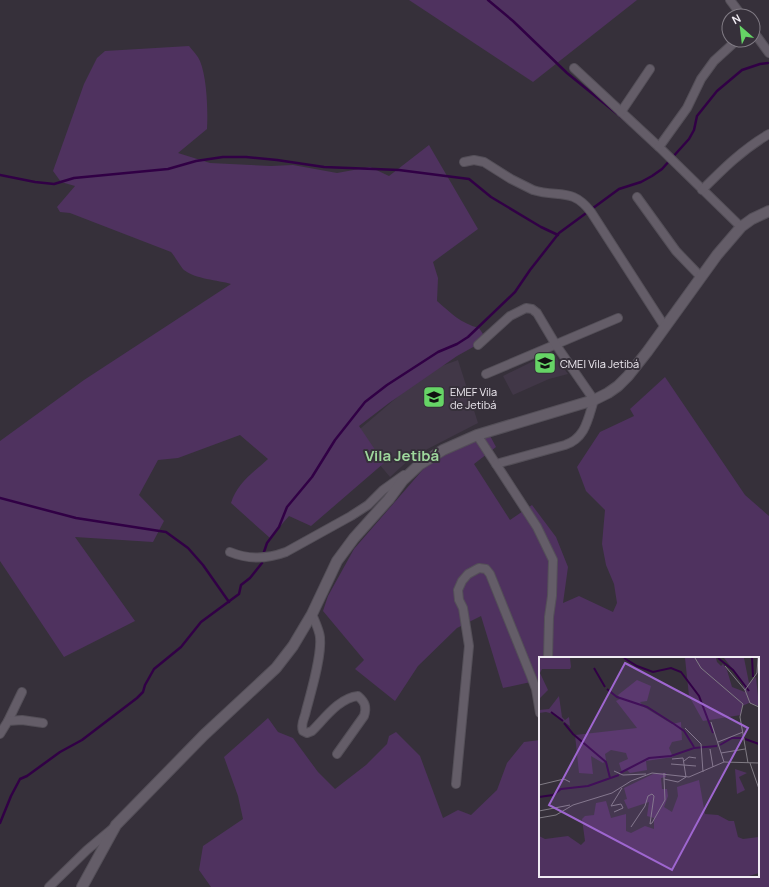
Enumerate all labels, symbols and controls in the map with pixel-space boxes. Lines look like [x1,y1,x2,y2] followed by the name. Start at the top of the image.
[721,8,761,48] north arrow
[729,10,743,27] text: N
[532,350,558,376] school or university icon: CMEI Vila Jetibá
[560,356,639,371] place label: CMEI Vila Jetibá
[421,384,447,410] school or university icon: EMEF Vila de Jetibá
[450,384,497,412] place label: EMEF Vila de Jetibá
[365,445,439,466] district label: Vila Jetibá
[539,657,759,877] inset map

